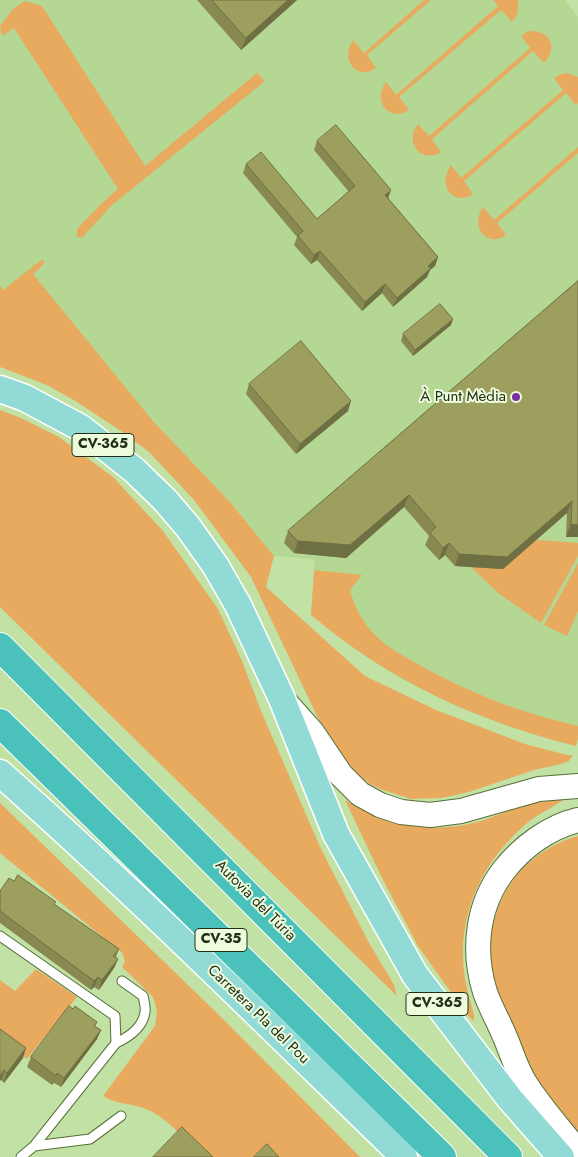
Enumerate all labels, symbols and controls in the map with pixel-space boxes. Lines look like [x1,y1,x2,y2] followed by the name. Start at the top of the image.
[420,388,506,406] place label: À Punt Mèdia
[510,391,522,403] marker: À Punt Mèdia
[72,434,134,456] road number: CV-365
[211,857,299,945] street label: Autovia del Túria
[195,928,247,952] road number: CV-35
[203,962,313,1068] street label: Carretera Pla del Pou
[406,992,468,1016] road number: CV-365

